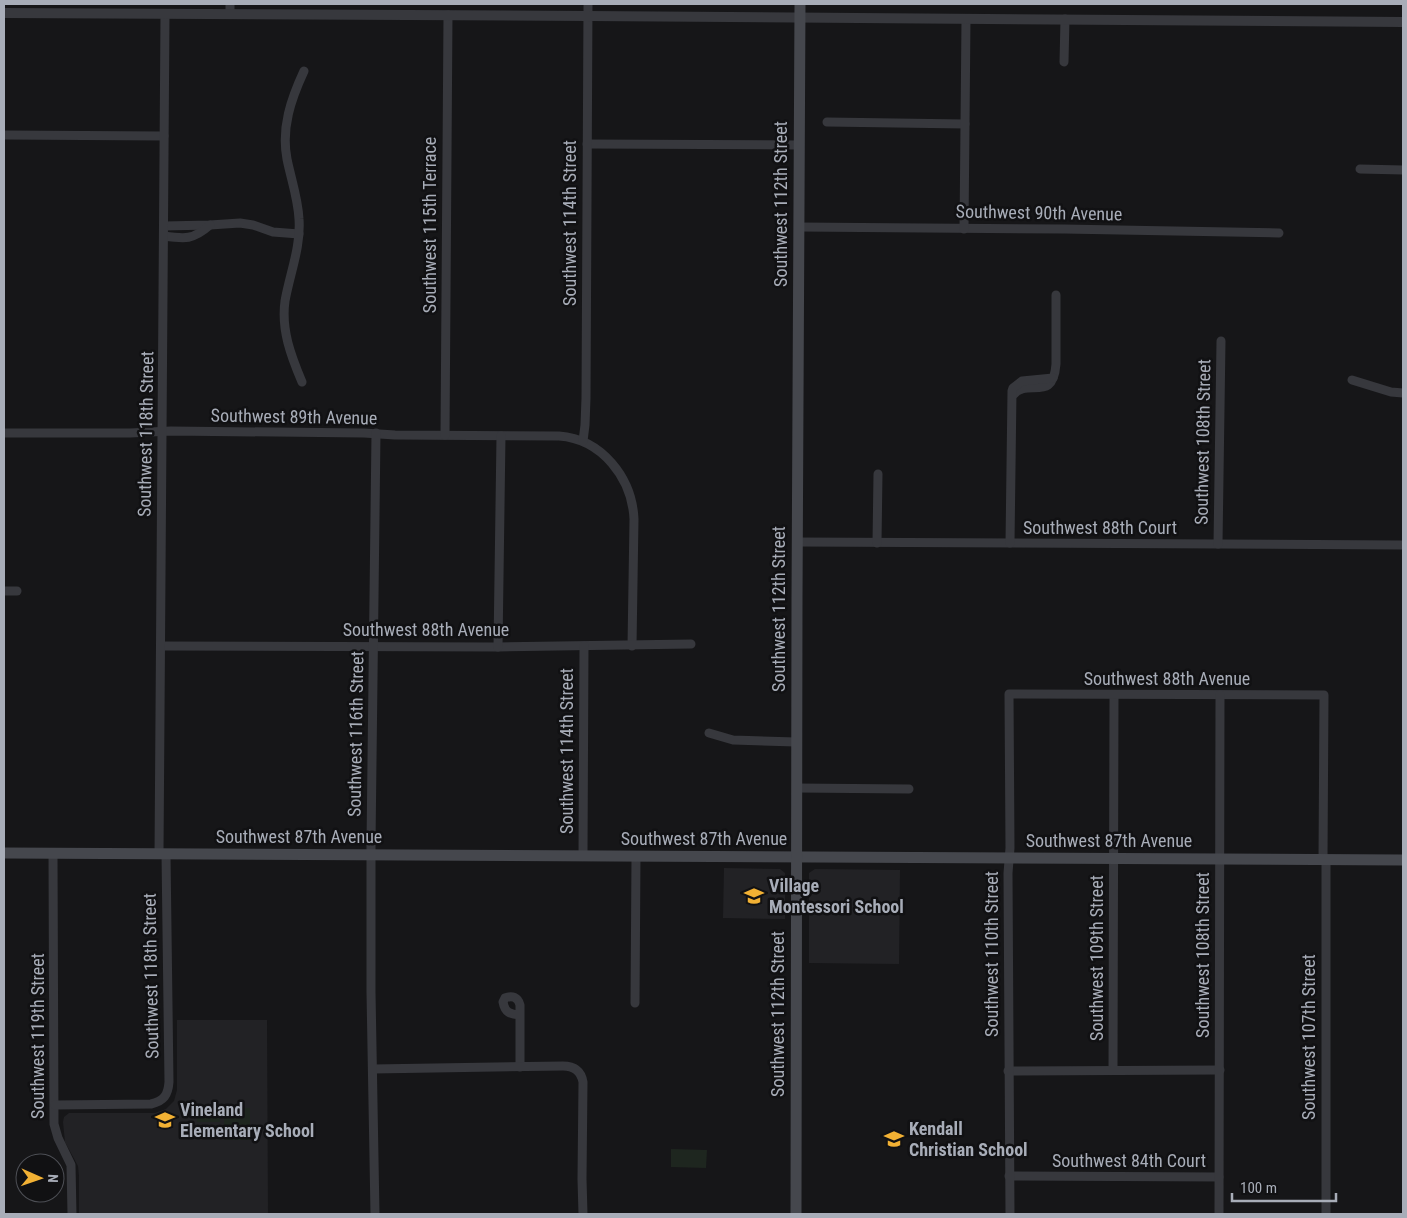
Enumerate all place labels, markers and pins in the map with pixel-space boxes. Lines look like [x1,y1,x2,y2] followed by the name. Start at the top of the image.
[769,875,904,917] place label: Village Montessori School
[743,885,765,907] school or university icon: Village Montessori School
[180,1099,314,1141] place label: Vineland Elementary School
[154,1109,176,1131] school or university icon: Vineland Elementary School
[909,1118,1028,1160] place label: Kendall Christian School
[883,1128,905,1150] school or university icon: Kendall Christian School

